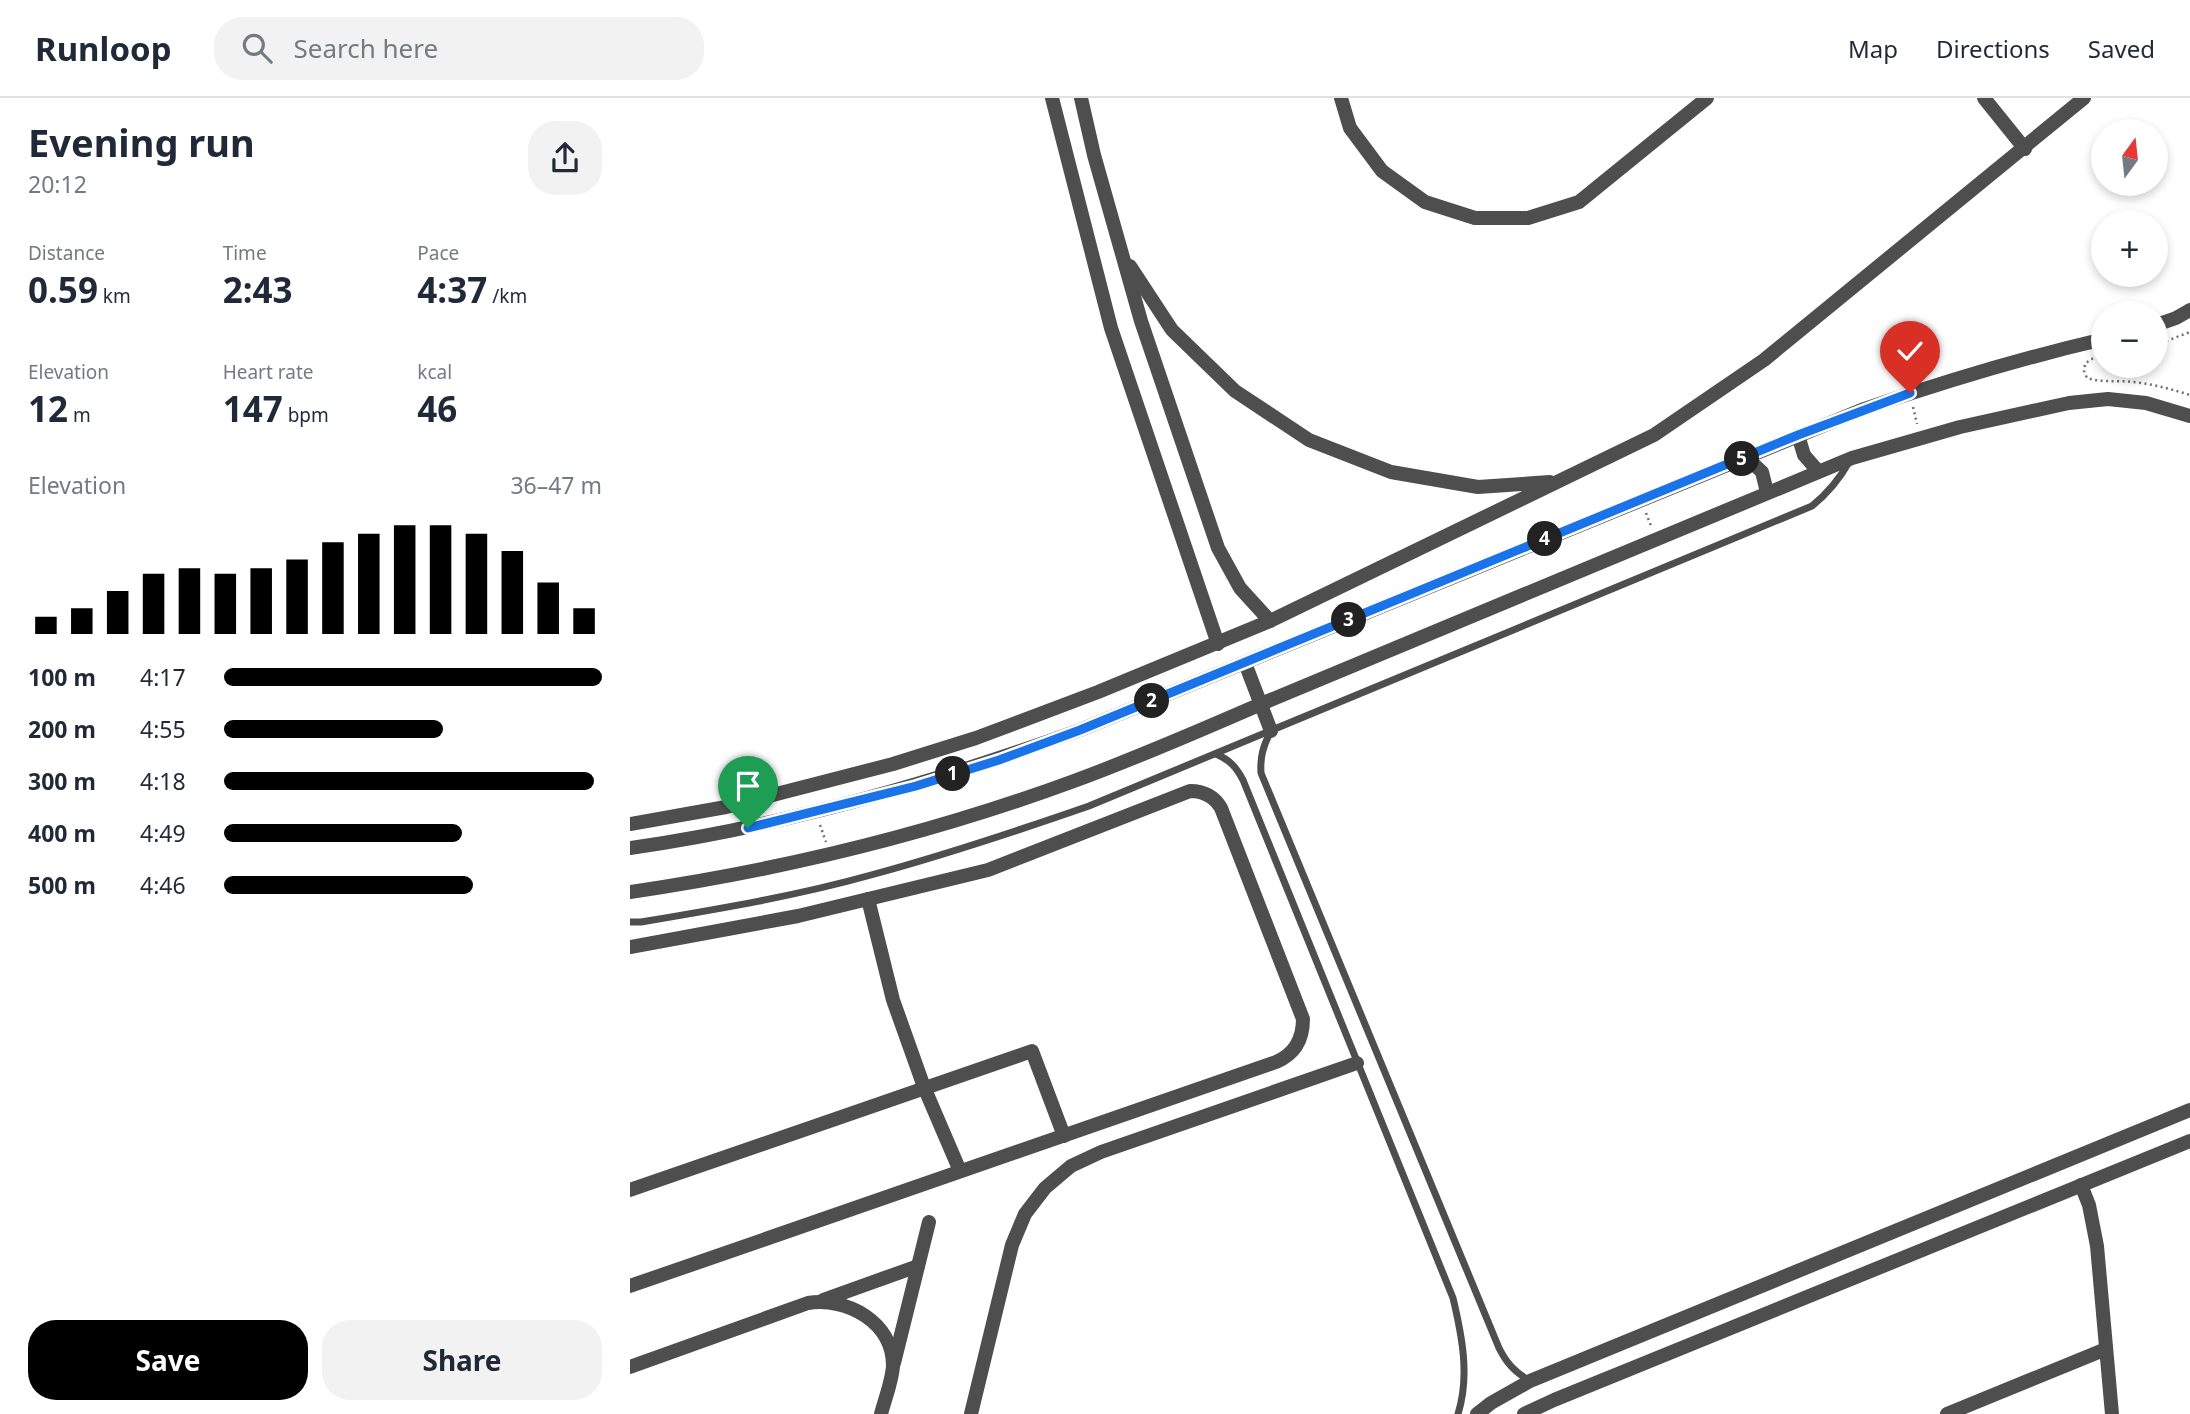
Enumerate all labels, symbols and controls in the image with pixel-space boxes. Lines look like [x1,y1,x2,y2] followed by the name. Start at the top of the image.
[214,17,704,80] search box
[35,26,172,71] text: Runloop
[238,29,276,67] icon: search
[294,30,438,66] text: Search here
[1848,32,1898,65] text: Map
[1936,32,2050,65] text: Directions
[2088,32,2155,65] text: Saved
[28,116,255,168] text: Evening run
[2091,119,2168,196] north arrow
[2091,119,2168,378] map controls
[528,121,602,195] button: share
[28,168,87,200] text: 20:12
[2091,210,2168,287] button: +
[28,240,105,266] text: Distance
[223,240,267,266] text: Time
[417,240,459,266] text: Pace
[28,266,98,313] text: 0.59
[223,266,293,313] text: 2:43
[417,266,487,313] text: 4:37
[98,283,131,309] text: km
[487,283,527,309] text: /km
[2091,301,2168,378] button: −
[1880,321,1940,393] pin
[1891,332,1929,370] icon: check
[28,359,109,385] text: Elevation
[223,359,313,385] text: Heart rate
[417,359,452,385] text: kcal
[28,385,68,432] text: 12
[223,385,283,432] text: 147
[417,385,457,432] text: 46
[68,402,91,428] text: m
[283,402,329,428] text: bpm
[1724,442,1760,476] pin: 5
[1736,445,1747,471] text: 5
[28,469,126,501] text: Elevation
[510,469,602,501] text: 36–47 m
[1528,522,1562,556] pin: 4
[1539,525,1550,551] text: 4
[1332,602,1366,638] pin: 3
[1343,606,1354,632] text: 3
[28,661,96,693] text: 100 m
[140,661,186,693] text: 4:17
[1134,684,1170,718] pin: 2
[1146,687,1157,713] text: 2
[28,713,96,745] text: 200 m
[140,713,186,745] text: 4:55
[718,756,778,828] pin
[936,756,970,792] pin: 1
[947,760,958,786] text: 1
[28,765,96,797] text: 300 m
[140,765,186,797] text: 4:18
[729,767,767,805] icon: arrive
[28,817,96,849] text: 400 m
[140,817,186,849] text: 4:49
[28,869,96,901] text: 500 m
[140,869,186,901] text: 4:46
[28,1320,308,1400] button: Save
[322,1320,602,1400] button: Share

